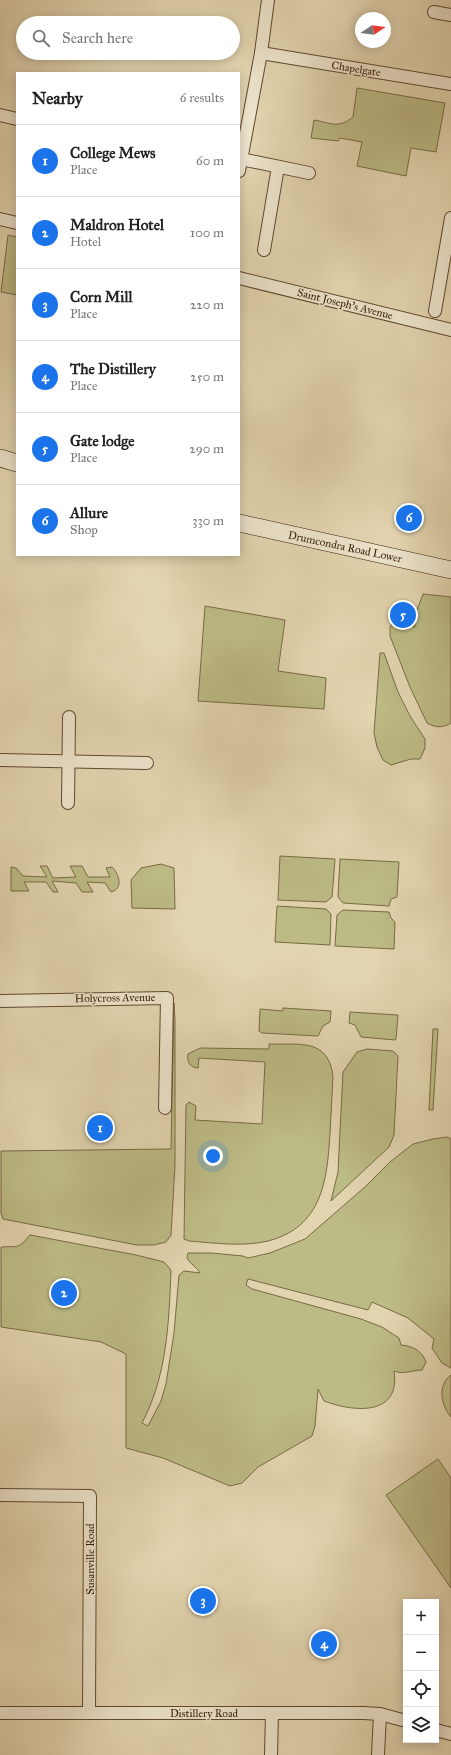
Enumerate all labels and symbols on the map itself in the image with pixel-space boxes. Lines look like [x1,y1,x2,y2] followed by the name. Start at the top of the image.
[355,12,391,48] north arrow
[330,59,382,79] street label: Chapelgate
[296,286,395,323] street label: Saint Joseph's Avenue
[396,503,422,533] pin: 6
[287,529,404,566] street label: Drumcondra Road Lower
[390,600,416,630] pin: 5
[75,991,156,1005] street label: Holycross Avenue
[87,1113,113,1143] pin: 1
[203,1146,223,1166] your location
[51,1278,77,1308] pin: 2
[84,1523,97,1595] street label: Susanville Road
[190,1586,216,1616] pin: 3
[311,1629,337,1659] pin: 4
[170,1707,239,1720] street label: Distillery Road

